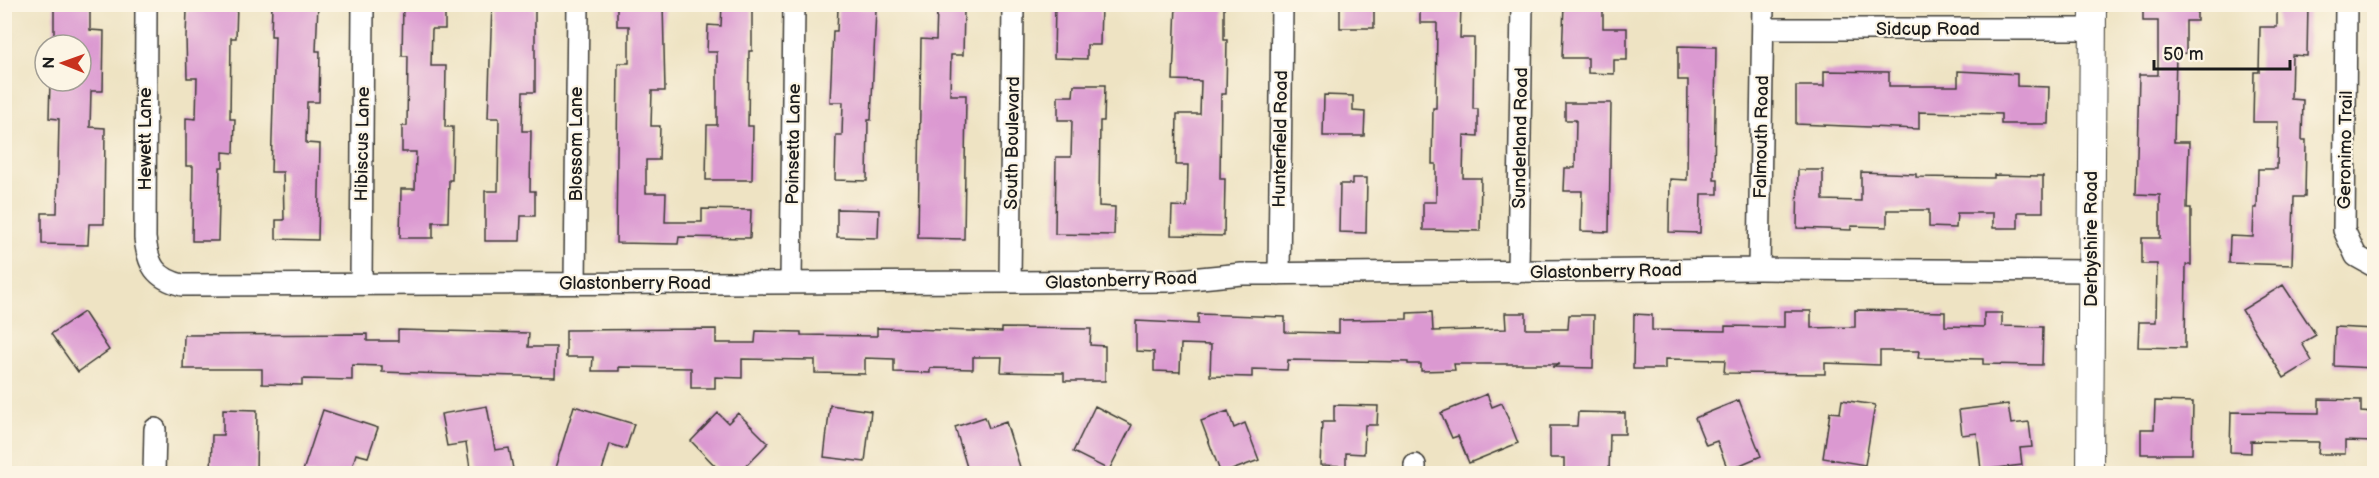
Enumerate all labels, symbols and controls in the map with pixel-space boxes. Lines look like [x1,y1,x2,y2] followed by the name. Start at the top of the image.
[1876,19,1980,40] street label: Sidcup Road
[33,33,93,93] north arrow
[2154,33,2290,71] scale bar
[2163,44,2204,65] text: 50 m
[40,57,59,69] text: N
[1509,67,1532,209] street label: Sunderland Road
[1269,70,1292,208] street label: Hunterfield Road
[1750,75,1773,199] street label: Falmouth Road
[1001,76,1024,210] street label: South Boulevard
[782,83,805,205] street label: Poinsetta Lane
[351,86,374,202] street label: Hibiscus Lane
[566,86,587,202] street label: Blossom Lane
[135,87,156,191] street label: Hewett Lane
[2334,90,2357,210] street label: Geronimo Trail
[2081,171,2102,307] street label: Derbyshire Road
[1530,260,1682,283] street label: Glastonberry Road
[1045,267,1197,294] street label: Glastonberry Road
[559,273,711,294] street label: Glastonberry Road

